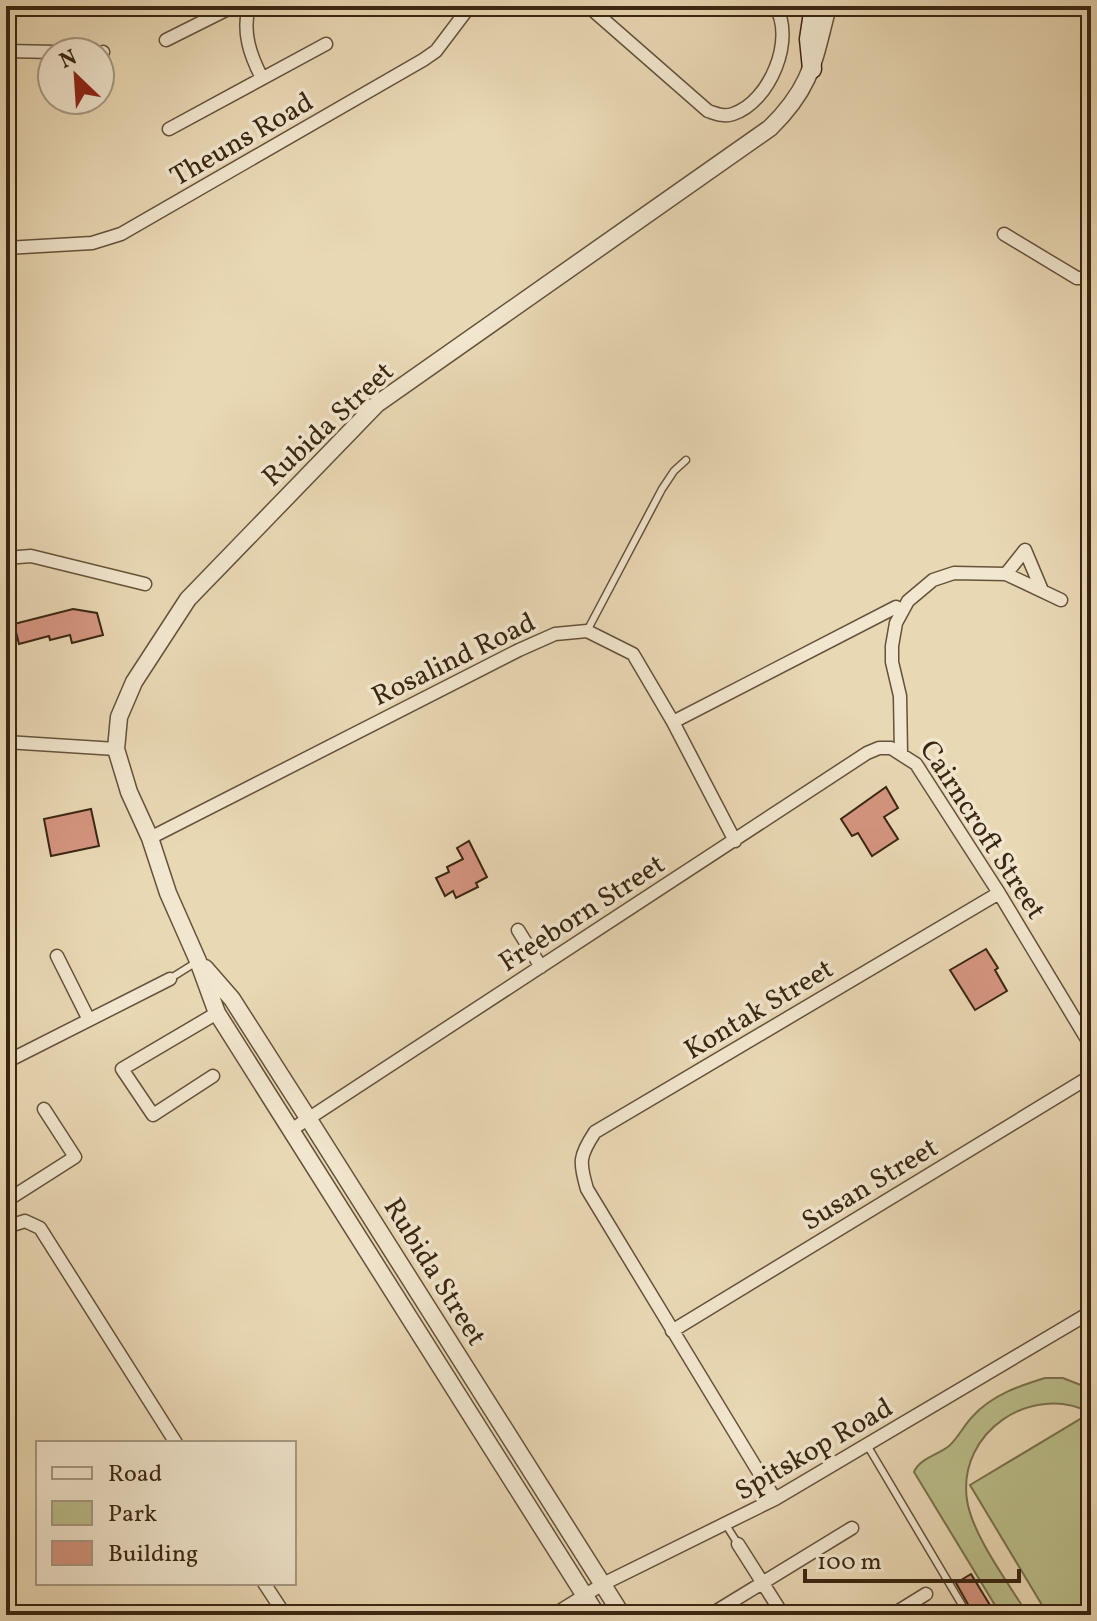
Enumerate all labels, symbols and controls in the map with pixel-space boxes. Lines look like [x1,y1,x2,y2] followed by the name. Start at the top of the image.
[36,36,116,116] north arrow
[55,43,82,78] text: N
[164,84,321,197] street label: Theuns Road
[254,353,403,496] street label: Rubida Street
[366,604,542,717] street label: Rosalind Road
[909,733,1054,928] street label: Cairncroft Street
[492,846,673,982] street label: Freeborn Street
[677,950,841,1070] street label: Kontak Street
[795,1129,946,1241] street label: Susan Street
[373,1191,495,1354] street label: Rubida Street
[728,1389,900,1511] street label: Spitskop Road
[36,1441,296,1585] legend
[108,1458,162,1492] text: Road
[108,1498,157,1532] text: Park
[805,1533,1019,1583] scale bar
[108,1538,198,1572] text: Building
[817,1546,882,1580] text: 100 m

